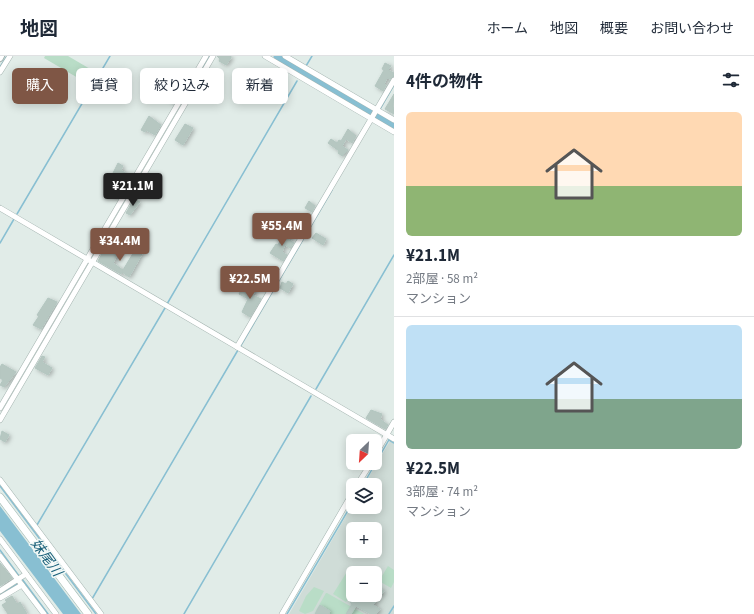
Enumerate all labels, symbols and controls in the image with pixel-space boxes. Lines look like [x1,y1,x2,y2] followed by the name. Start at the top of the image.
[20,16,58,43] text: 地図
[486,19,528,39] text: ホーム
[550,19,578,39] text: 地図
[600,19,628,39] text: 概要
[650,19,734,39] text: お問い合わせ
[12,68,68,104] chip: 購入
[76,68,132,104] chip: 賃貸
[140,68,224,104] chip: 絞り込み
[232,68,288,104] chip: 新着
[720,69,742,91] icon: filters
[406,70,483,94] text: 4件の物件
[538,138,610,210] icon: home
[100,173,166,207] pin: ¥21.1M
[112,177,154,195] text: ¥21.1M
[249,213,315,247] pin: ¥55.4M
[261,217,303,235] text: ¥55.4M
[87,228,153,262] pin: ¥34.4M
[99,232,141,250] text: ¥34.4M
[406,244,460,268] text: ¥21.1M
[217,266,283,300] pin: ¥22.5M
[229,270,271,288] text: ¥22.5M
[406,270,478,288] text: 2部屋 · 58 m²
[406,290,471,308] text: マンション
[538,351,610,423] icon: home
[346,434,382,470] north arrow
[346,434,382,602] map controls
[406,457,460,481] text: ¥22.5M
[346,478,382,514] button: layers
[406,483,478,501] text: 3部屋 · 74 m²
[406,503,471,521] text: マンション
[346,522,382,558] button: +
[26,535,68,582] water label: 妹尾川
[346,566,382,602] button: −

